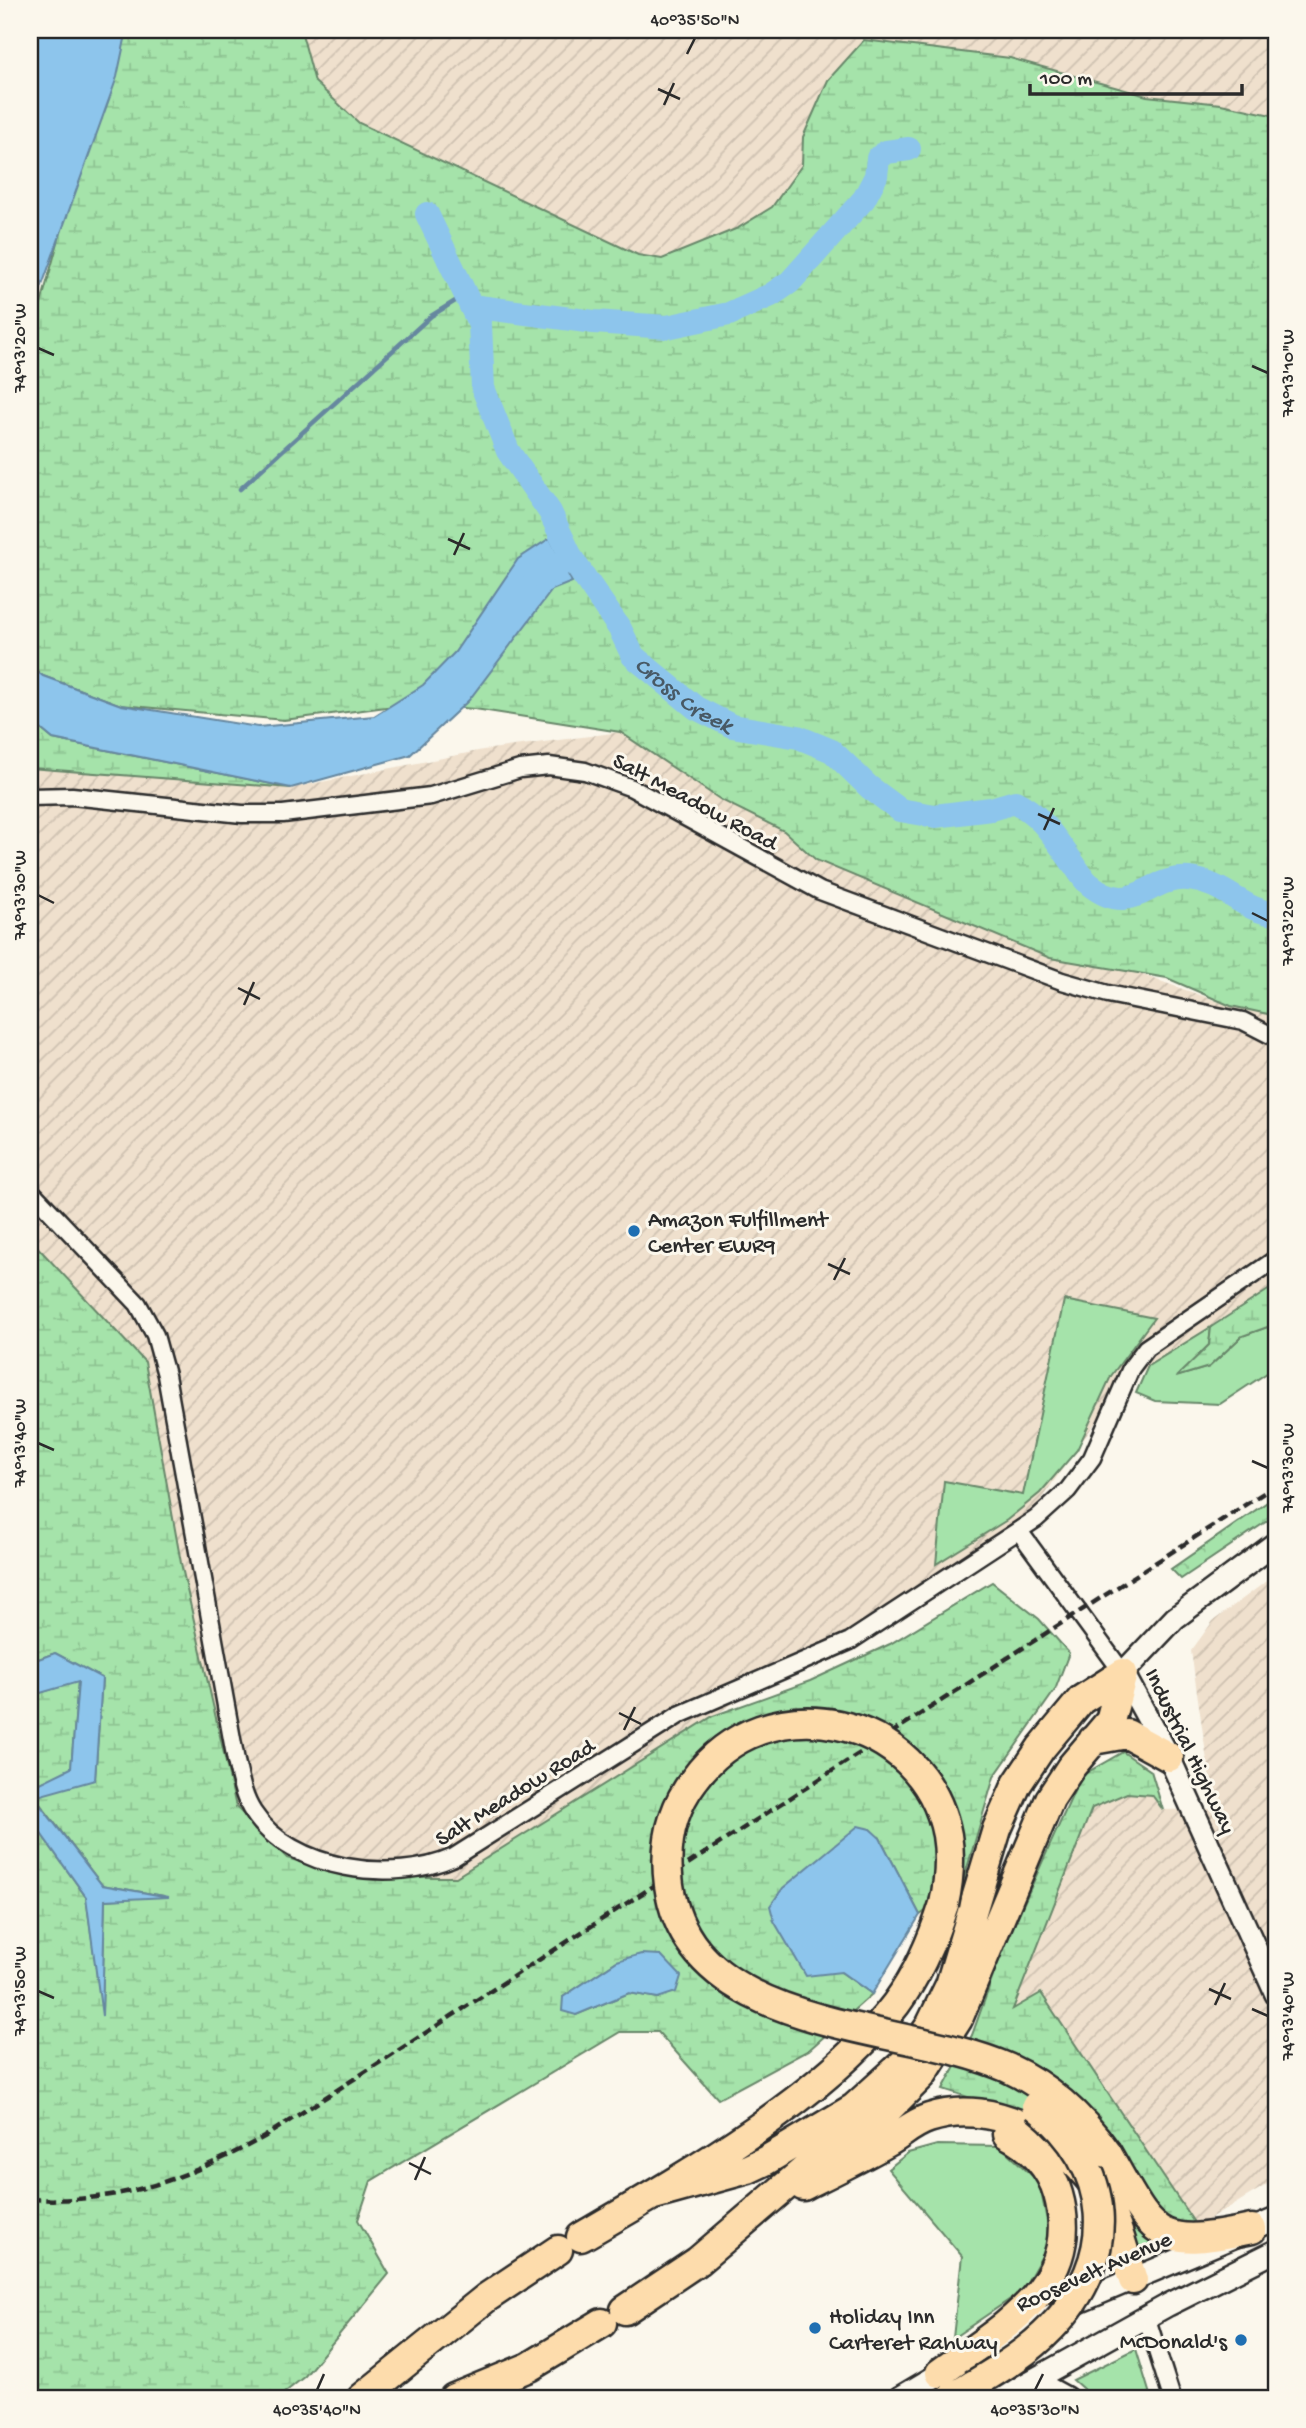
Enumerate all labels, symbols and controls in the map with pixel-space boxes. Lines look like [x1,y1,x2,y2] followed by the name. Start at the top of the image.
[650,11,740,32] text: 40°35'50"N
[1030,52,1241,96] scale bar
[1039,68,1092,93] text: 100 m
[11,304,32,393] text: 74°13'20"W
[1279,329,1300,418] text: 74°13'10"W
[627,652,739,743] water label: Cross Creek
[607,748,783,859] street label: Salt Meadow Road
[11,850,32,941] text: 74°13'30"W
[1279,877,1300,966] text: 74°13'20"W
[648,1208,829,1261] place label: Amazon Fulfillment Center EWR9
[626,1223,642,1239] marker: Amazon Fulfillment Center EWR9
[11,1399,32,1488] text: 74°13'40"W
[1279,1423,1300,1514] text: 74°13'30"W
[1137,1665,1241,1839] street label: Industrial Highway
[431,1733,602,1854] street label: Salt Meadow Road
[11,1946,32,2037] text: 74°13'50"W
[1279,1972,1300,2061] text: 74°13'40"W
[1012,2226,1177,2320] street label: Roosevelt Avenue
[829,2305,998,2358] place label: Holiday Inn Carteret Rahway
[807,2320,823,2336] marker: Holiday Inn Carteret Rahway
[1120,2330,1228,2357] place label: McDonald's
[1233,2332,1249,2348] marker: McDonald's
[273,2401,361,2422] text: 40°35'40"N
[990,2401,1080,2422] text: 40°35'30"N

